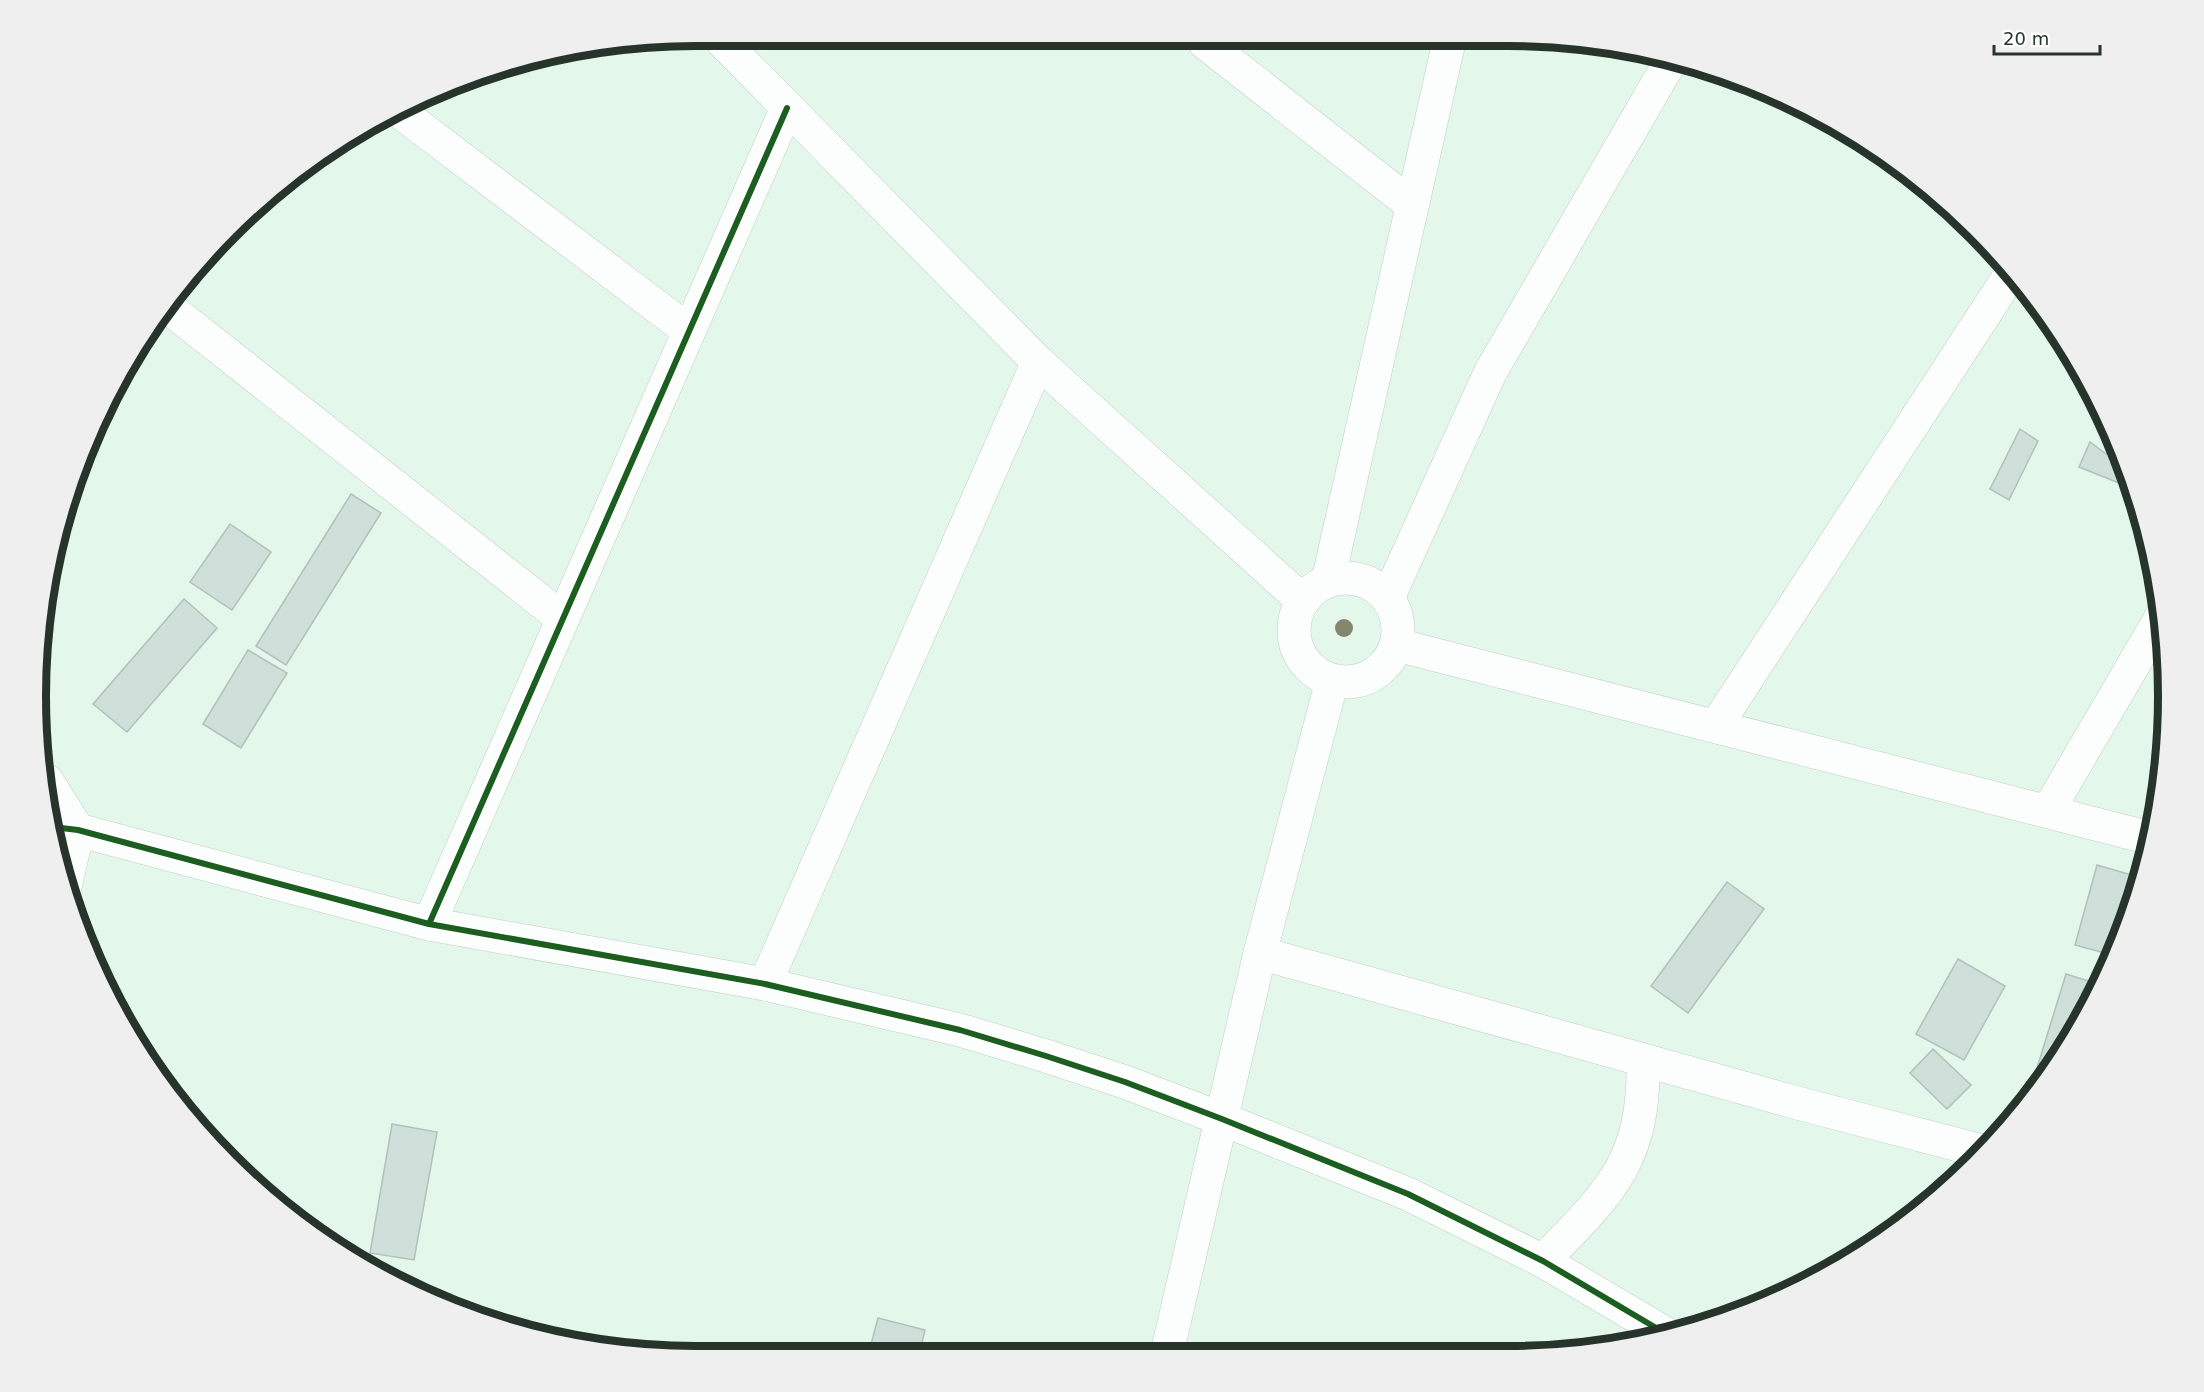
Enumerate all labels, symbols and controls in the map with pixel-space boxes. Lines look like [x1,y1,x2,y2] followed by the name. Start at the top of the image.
[1994,18,2100,56] scale bar
[2003,28,2049,49] text: 20 m

